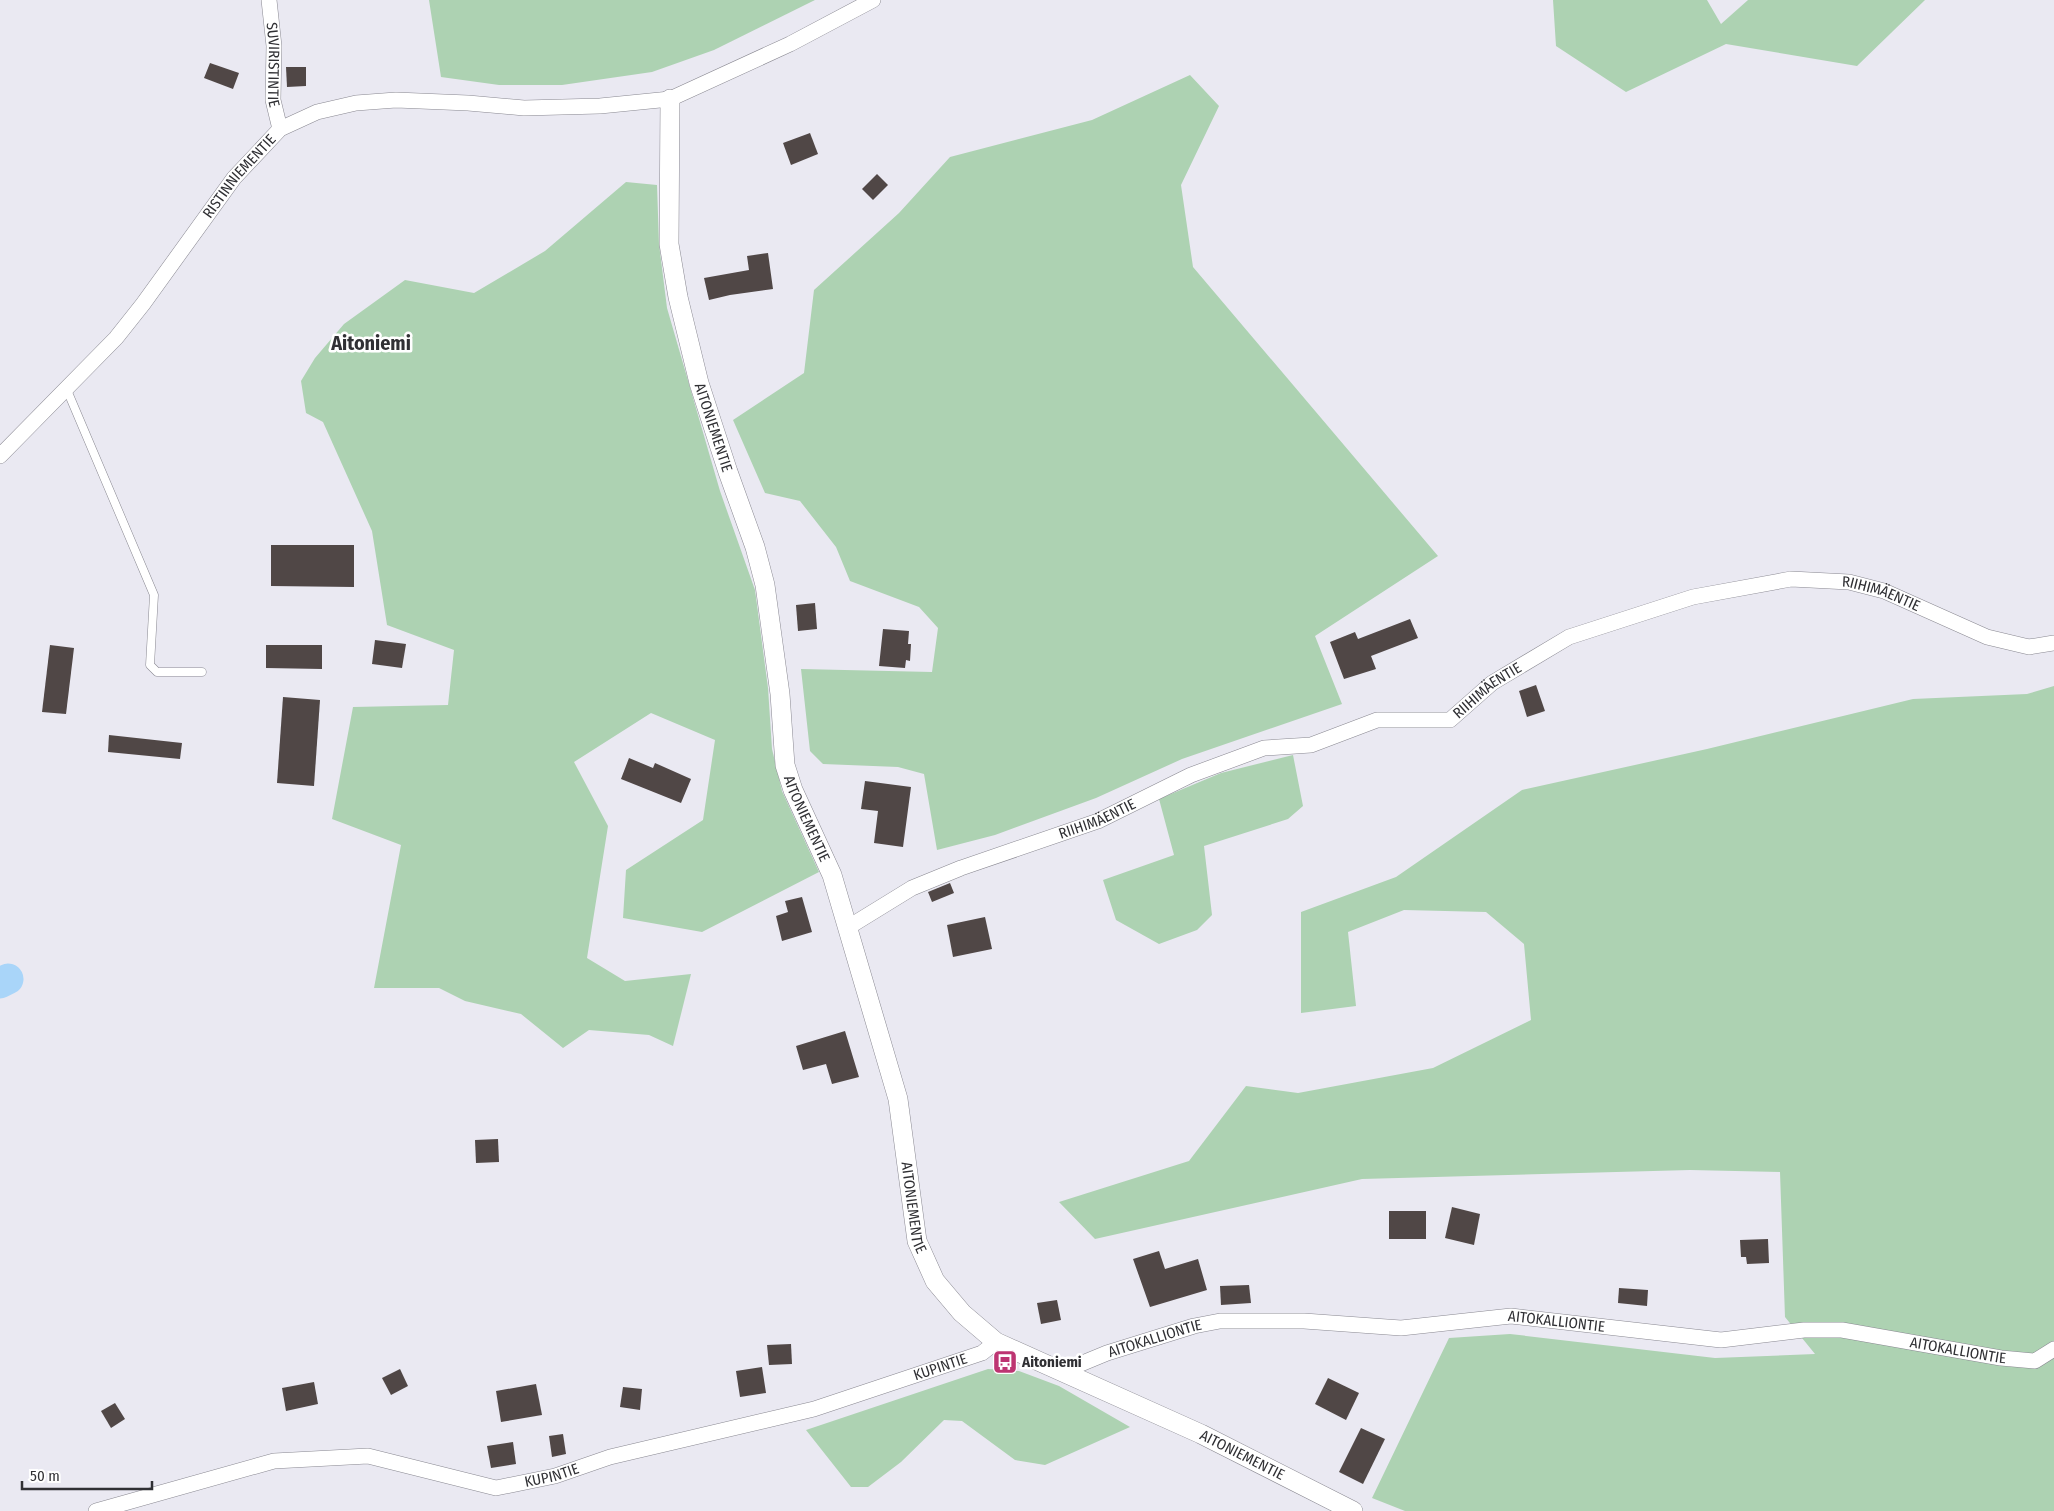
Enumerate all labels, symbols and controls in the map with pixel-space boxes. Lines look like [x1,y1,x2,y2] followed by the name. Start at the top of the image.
[262,21,283,109] street label: SUVIRISTINTIE
[199,130,279,222] street label: RISTINNIEMENTIE
[330,331,411,355] district label: Aitoniemi
[691,381,736,474] street label: AITONIEMENTIE
[1842,573,1923,615] street label: RIIHIMÄENTIE
[1449,659,1525,722] street label: RIIHIMÄENTIE
[780,773,834,865] street label: AITONIEMENTIE
[1056,795,1139,843] street label: RIIHIMÄENTIE
[897,1161,930,1256] street label: AITONIEMENTIE
[1507,1307,1606,1336] street label: AITOKALLIONTIE
[1106,1316,1203,1361] street label: AITOKALLIONTIE
[1909,1333,2007,1367] street label: AITOKALLIONTIE
[992,1349,1018,1375] bus stop icon: Aitoniemi
[911,1350,969,1384] street label: KUPINTIE
[1021,1353,1082,1371] place label: Aitoniemi
[1197,1426,1288,1484] street label: AITONIEMENTIE
[22,1458,152,1490] scale bar
[523,1459,581,1491] street label: KUPINTIE
[30,1467,60,1485] text: 50 m

